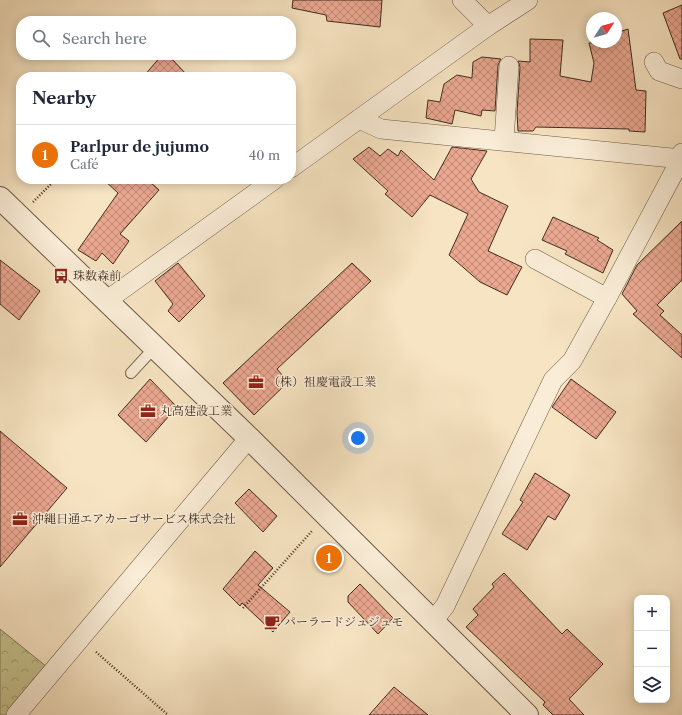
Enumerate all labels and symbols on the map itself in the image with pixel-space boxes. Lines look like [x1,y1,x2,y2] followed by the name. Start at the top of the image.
[586,12,622,48] north arrow
[52,267,70,285] bus stop icon: 珠数森前
[73,268,121,283] place label: 珠数森前
[247,373,265,391] office icon: （株）祖慶電設工業
[268,374,376,389] place label: （株）祖慶電設工業
[139,402,157,420] office icon: 丸高建設工業
[160,403,232,418] place label: 丸高建設工業
[348,428,368,448] your location
[11,510,29,528] office icon: 沖縄日通エアカーゴサービス株式会社
[32,511,236,526] place label: 沖縄日通エアカーゴサービス株式会社
[316,543,342,573] pin: 1
[263,613,281,631] cafe icon: パーラードジュジュモ
[284,614,404,629] place label: パーラードジュジュモ

